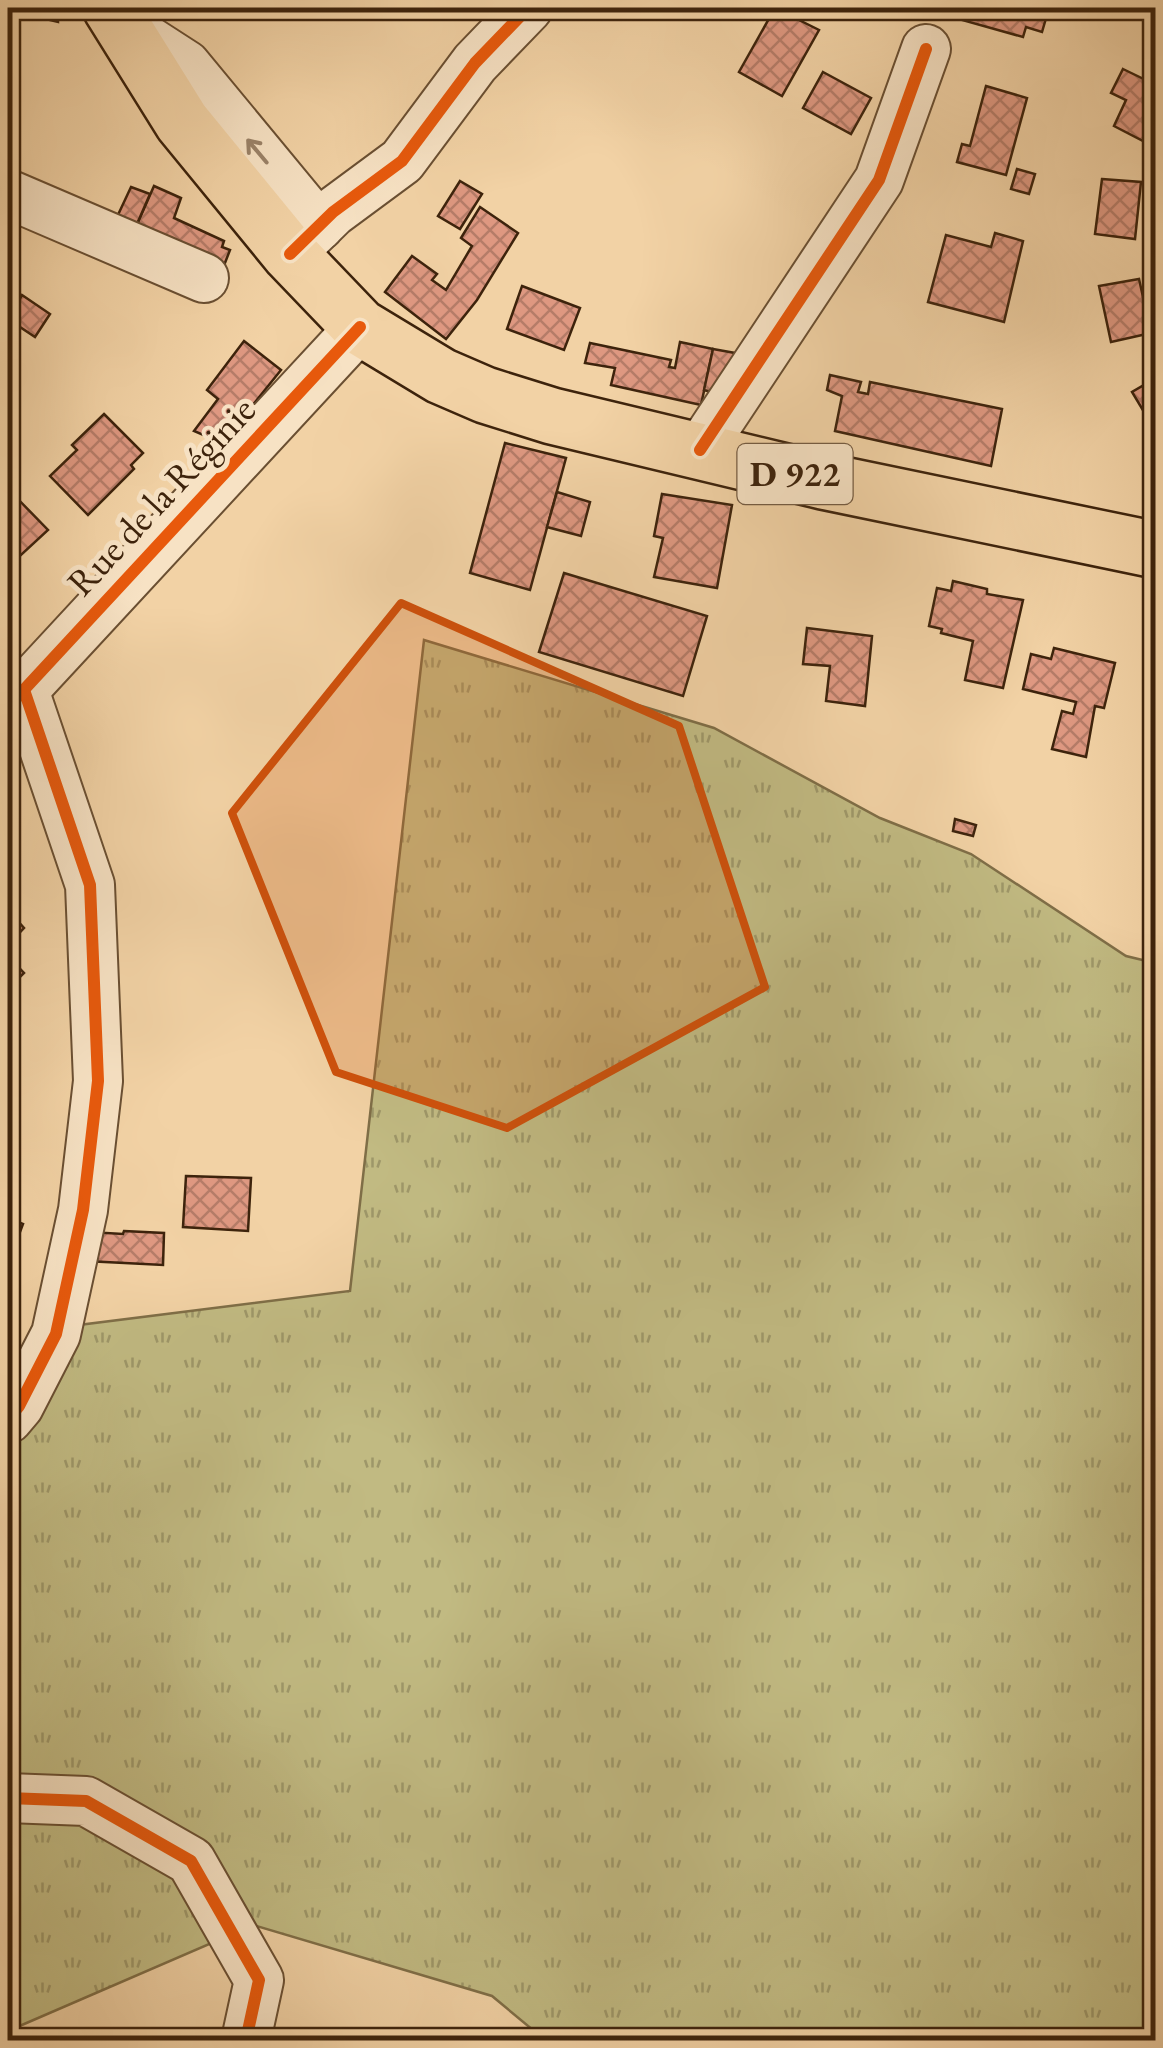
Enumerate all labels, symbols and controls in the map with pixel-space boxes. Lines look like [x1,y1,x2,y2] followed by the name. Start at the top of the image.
[246,138,268,164] one-way arrow
[56,386,266,606] street label: Rue de la Réginie
[738,444,852,504] road number: D 922

